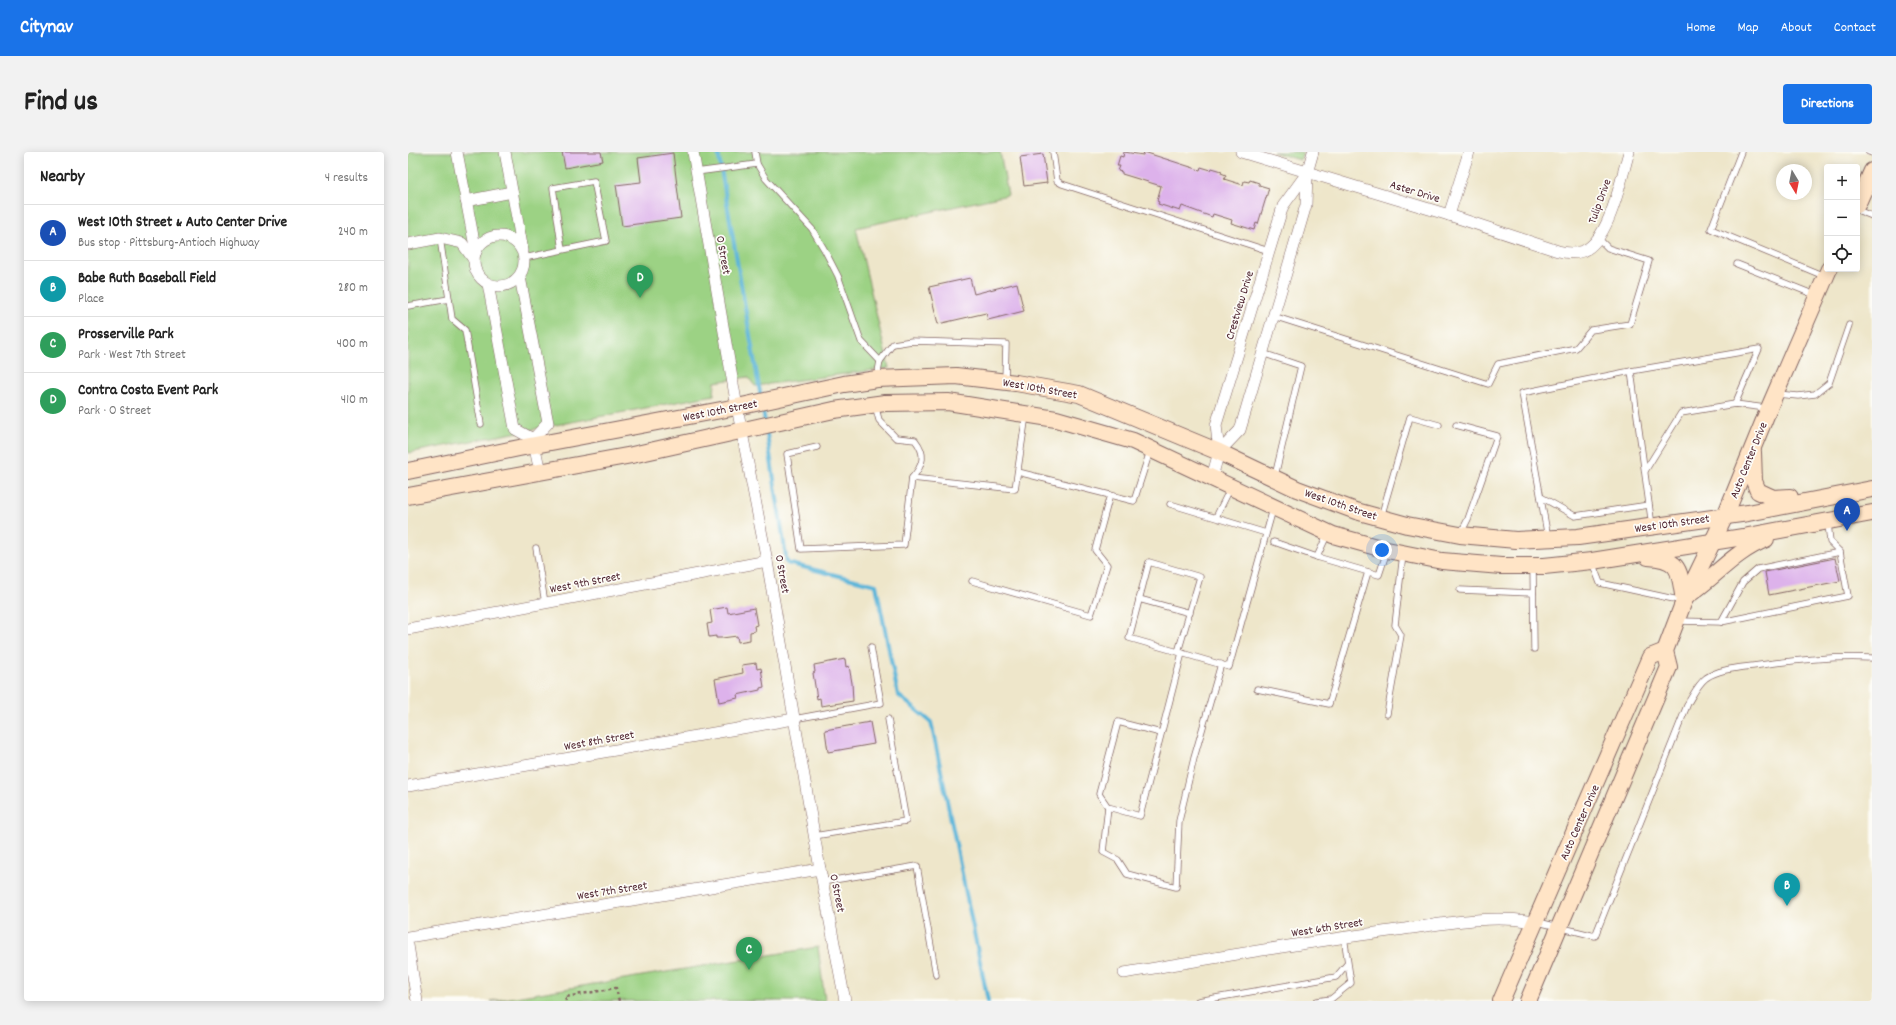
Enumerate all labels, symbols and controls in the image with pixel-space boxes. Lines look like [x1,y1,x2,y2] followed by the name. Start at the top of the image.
[20,15,73,42] text: Citynav
[1686,18,1715,38] text: Home
[1737,18,1759,38] text: Map
[1781,18,1812,38] text: About
[1834,18,1876,38] text: Contact
[24,84,98,124] text: Find us
[1783,84,1872,124] button: Directions
[1776,164,1812,200] north arrow
[1824,164,1860,272] map controls
[1824,164,1860,200] button: +
[40,166,84,190] text: Nearby
[325,169,368,188] text: 4 results
[1387,177,1442,208] street label: Aster Drive
[1584,177,1616,226] street label: Tulip Drive
[1824,200,1860,236] button: −
[78,212,287,234] text: West 10th Street & Auto Center Drive
[49,223,57,242] text: A
[338,223,368,242] text: 240 m
[78,234,259,253] text: Bus stop · Pittsburg-Antioch Highway
[711,235,734,276] street label: O Street
[1824,236,1860,272] button: locate
[627,265,653,298] pin: D
[78,268,216,290] text: Babe Ruth Baseball Field
[1222,269,1259,342] street label: Crestview Drive
[50,279,56,298] text: B
[338,279,368,298] text: 280 m
[78,290,104,309] text: Place
[78,324,174,346] text: Prosserville Park
[50,335,56,354] text: C
[337,335,368,354] text: 400 m
[78,346,186,365] text: Park · West 7th Street
[1001,375,1079,404] street label: West 10th Street
[78,380,218,402] text: Contra Costa Event Park
[50,391,56,410] text: D
[341,391,368,410] text: 410 m
[682,396,759,427] street label: West 10th Street
[78,402,151,421] text: Park · O Street
[1726,420,1772,501] street label: Auto Center Drive
[1302,485,1379,526] street label: West 10th Street
[1834,498,1860,531] pin: A
[1634,511,1711,538] street label: West 10th Street
[1372,540,1392,560] your location
[770,554,793,595] street label: O Street
[548,568,623,599] street label: West 9th Street
[563,727,636,756] street label: West 8th Street
[1556,782,1605,863] street label: Auto Center Drive
[824,873,849,915] street label: O Street
[1774,873,1800,906] pin: B
[576,877,649,905] street label: West 7th Street
[1290,914,1365,943] street label: West 6th Street
[736,937,762,970] pin: C

